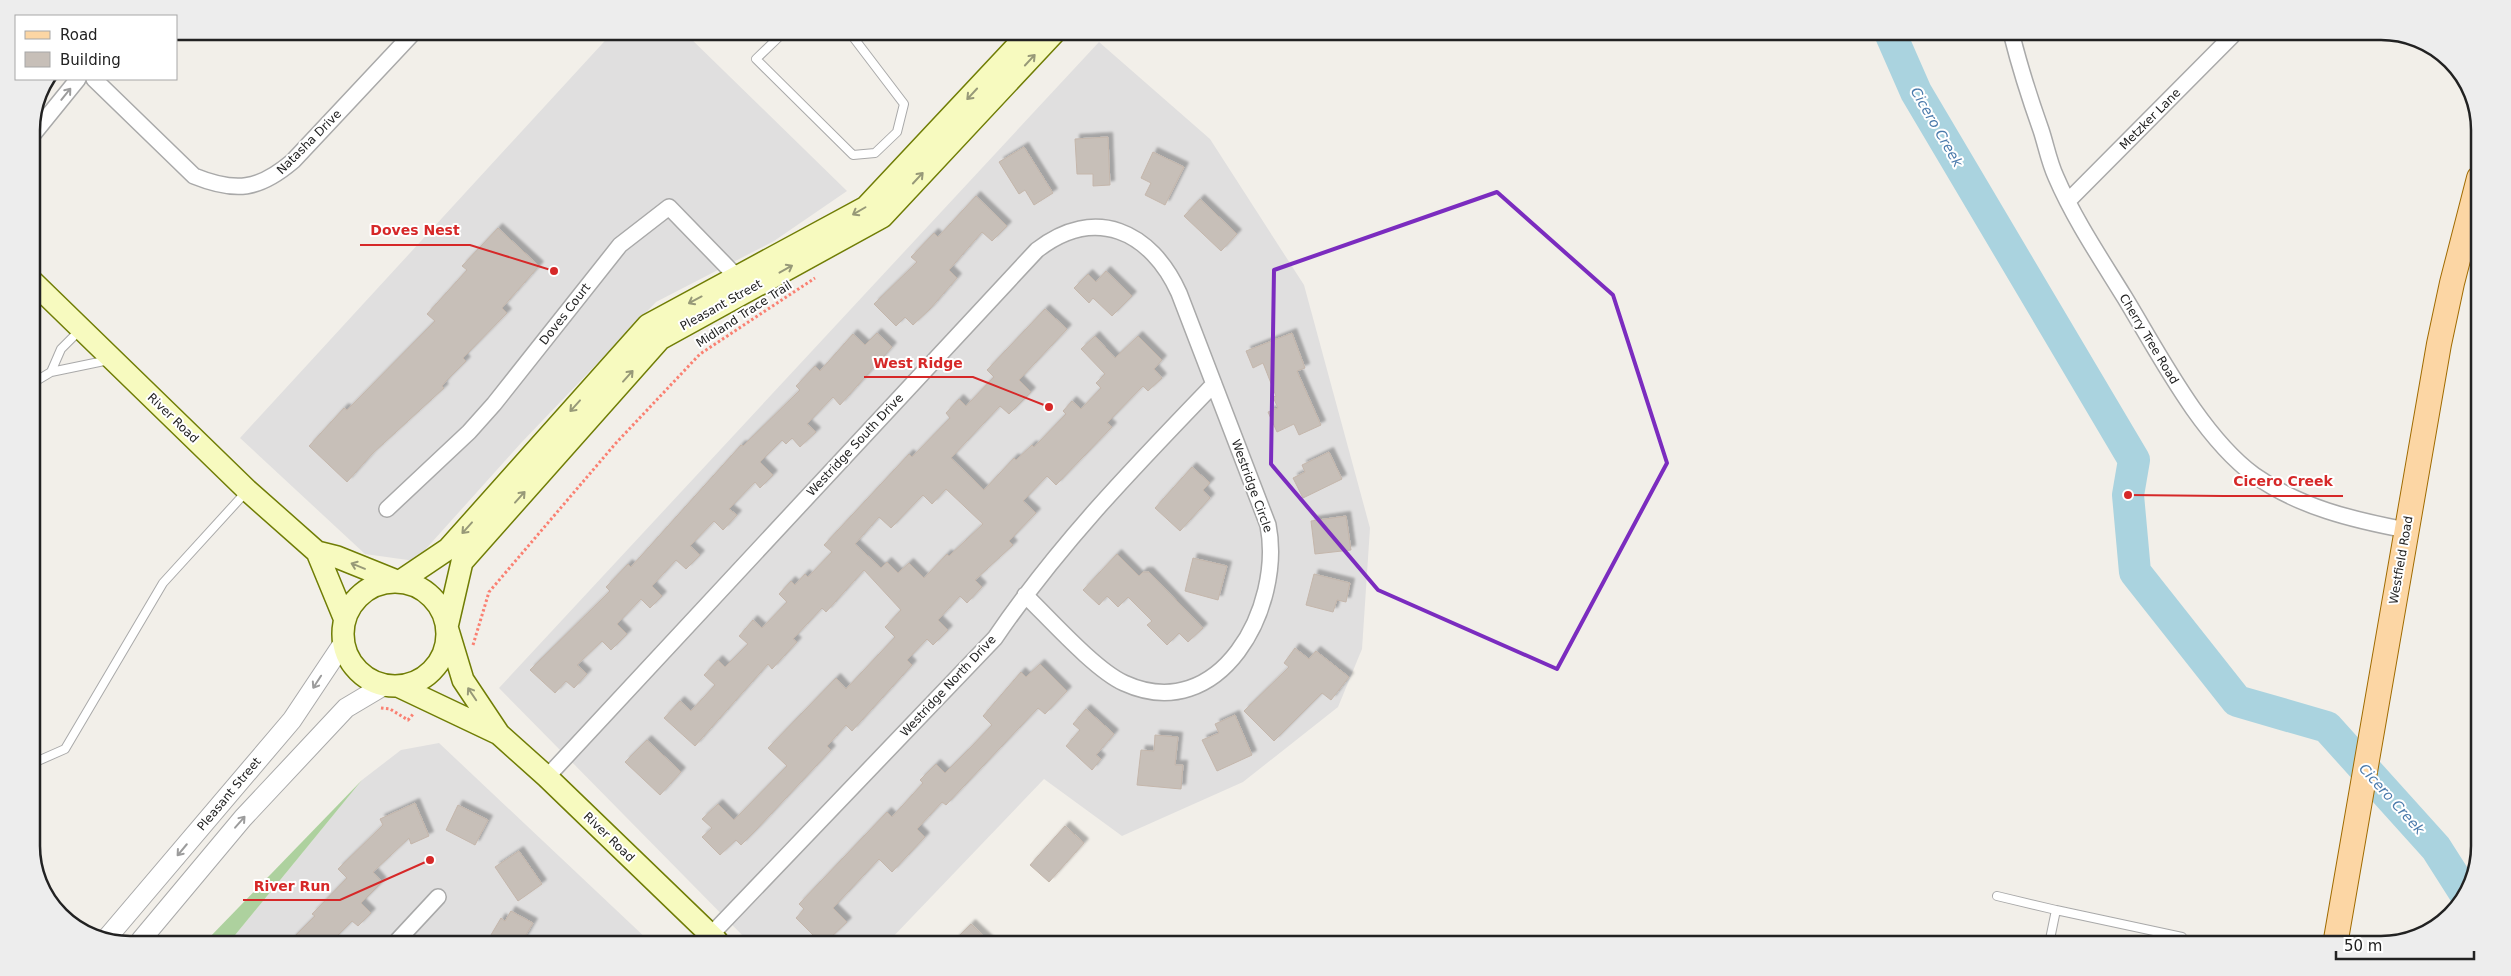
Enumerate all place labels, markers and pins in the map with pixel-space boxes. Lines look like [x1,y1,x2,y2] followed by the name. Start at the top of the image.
[360,216,470,245] callout: Doves Nest
[864,348,973,377] callout: West Ridge
[2223,467,2343,496] callout: Cicero Creek
[243,871,340,900] callout: River Run

